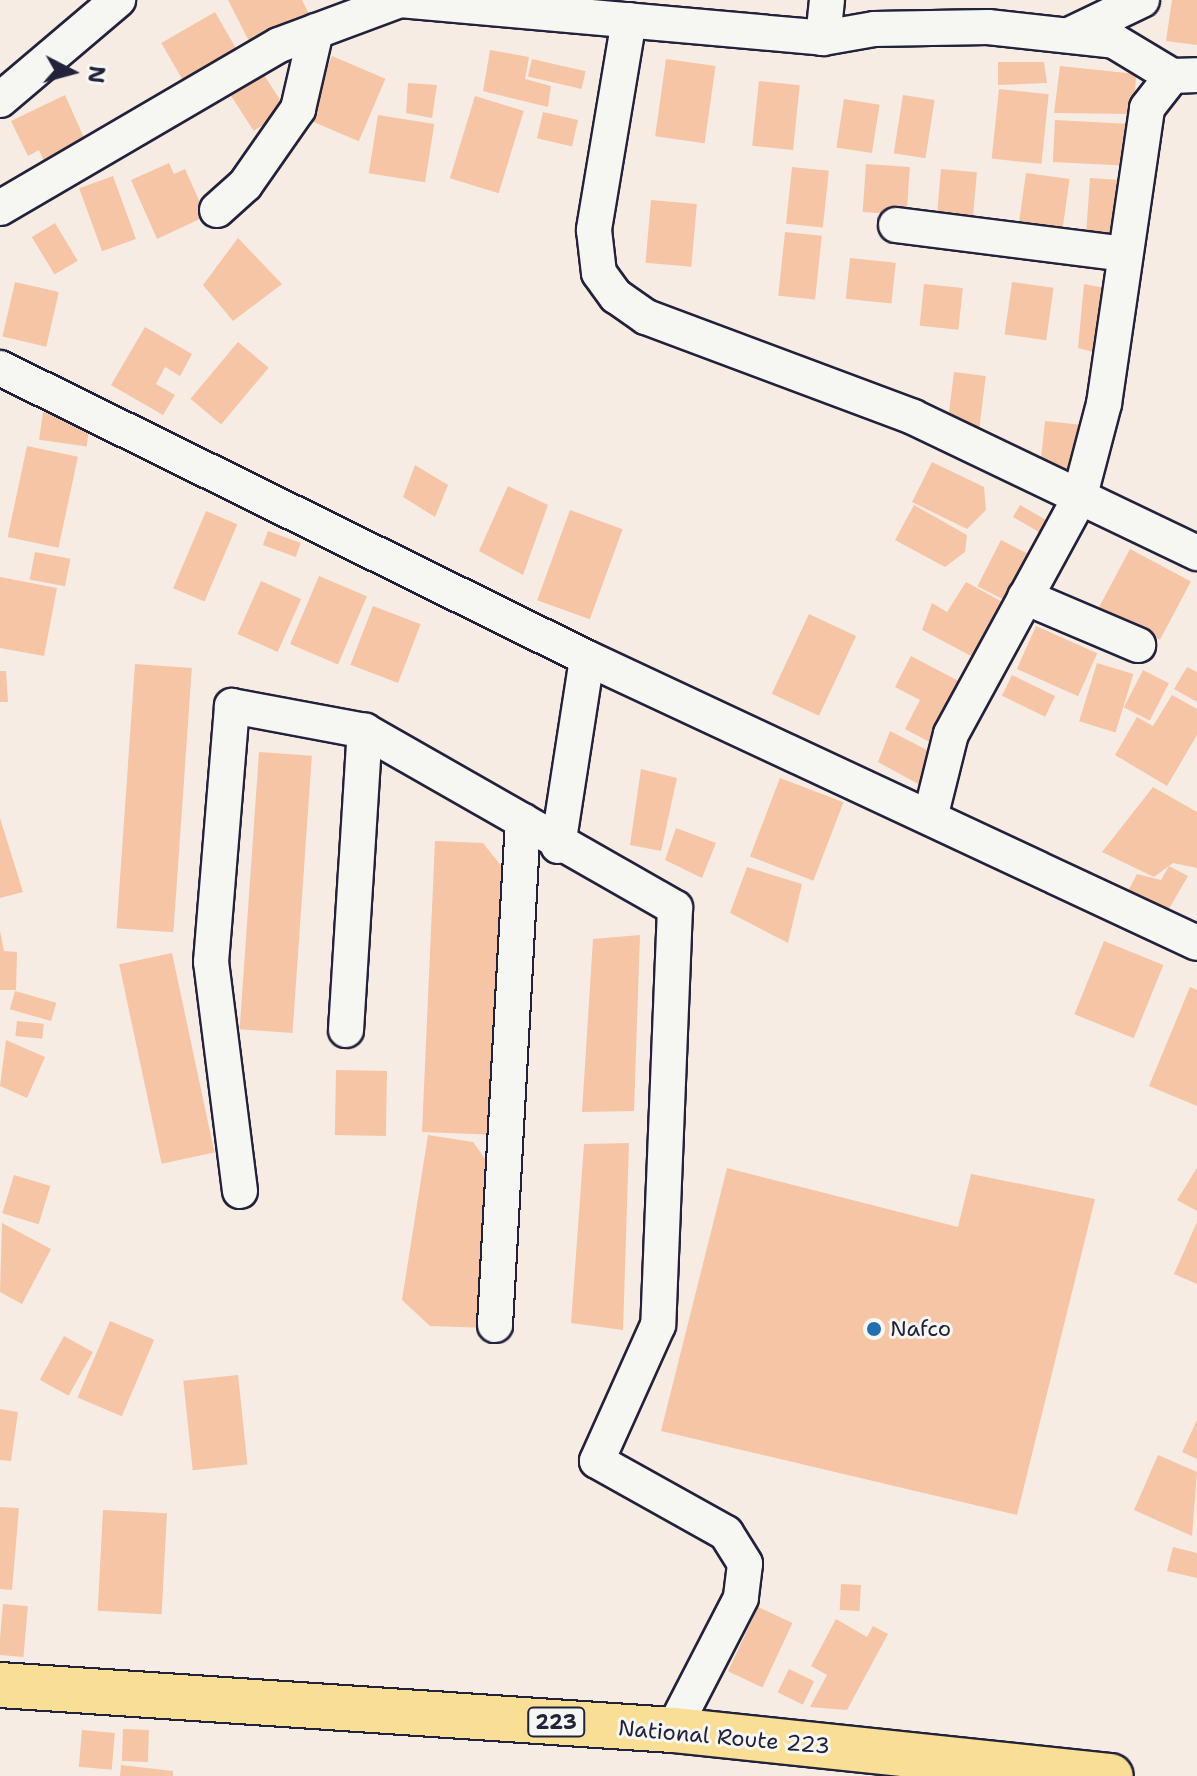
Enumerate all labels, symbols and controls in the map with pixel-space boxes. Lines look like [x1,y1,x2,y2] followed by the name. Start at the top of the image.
[32,32,112,112] north arrow
[81,64,112,85] text: N
[890,1316,951,1342] place label: Nafco
[865,1320,883,1338] marker: Nafco
[526,1706,586,1738] road number: 223
[617,1715,831,1759] street label: National Route 223

